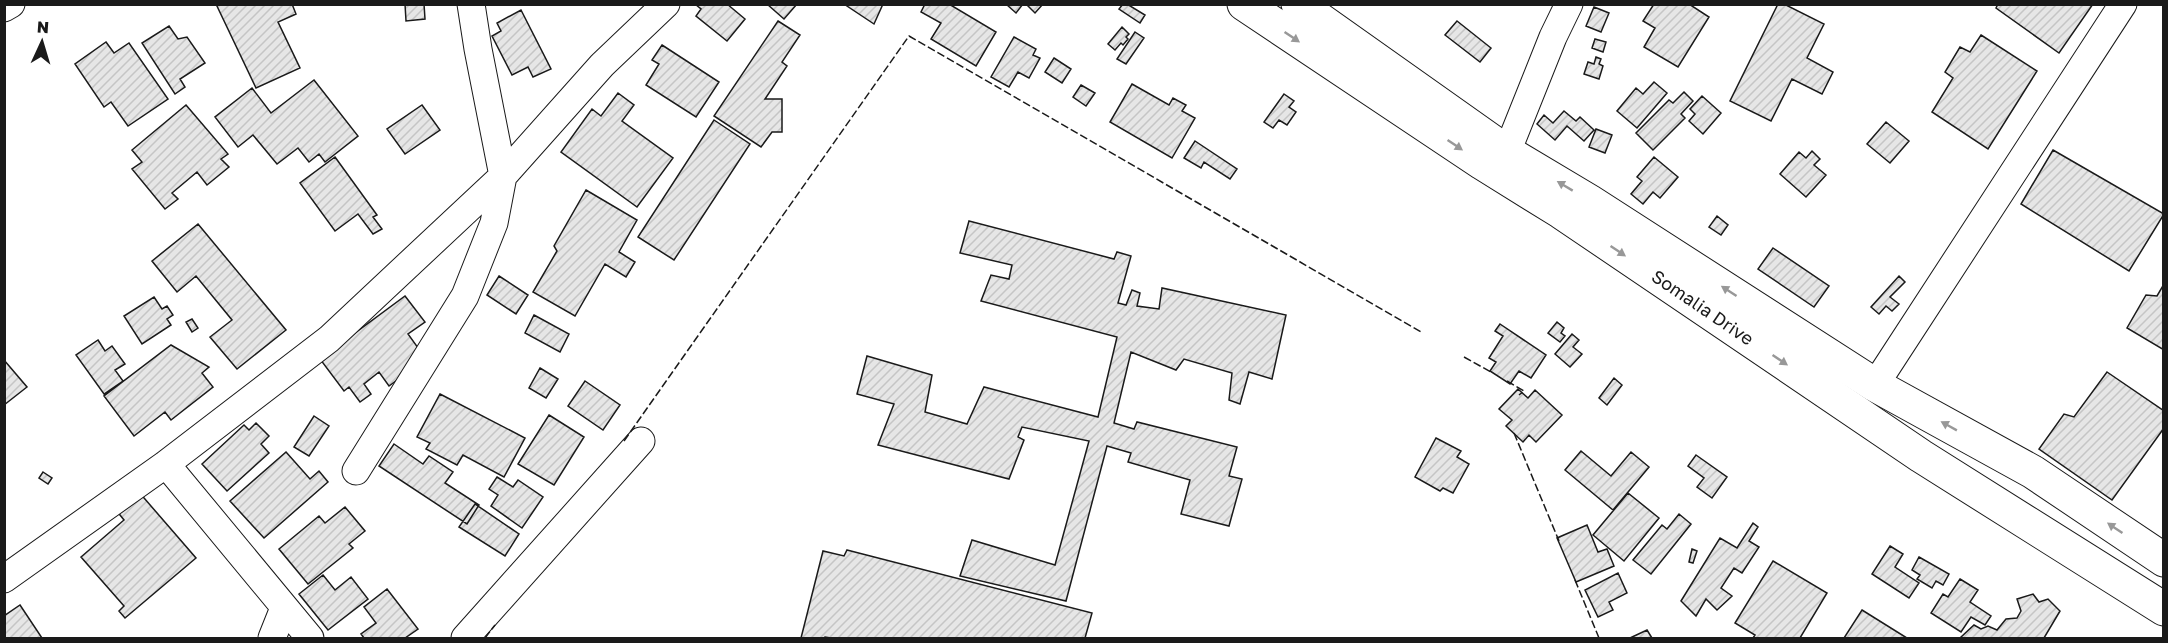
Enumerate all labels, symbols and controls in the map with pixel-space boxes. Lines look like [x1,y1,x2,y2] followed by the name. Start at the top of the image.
[12,12,72,72] north arrow
[36,17,50,37] text: N
[1284,31,1300,43] one-way arrow
[1446,139,1462,151] one-way arrow
[1557,181,1573,192] one-way arrow
[1610,245,1626,257] one-way arrow
[1648,265,1758,349] street label: Somalia Drive
[1721,286,1737,297] one-way arrow
[1771,355,1788,366] one-way arrow
[1940,421,1957,431] one-way arrow
[2107,522,2123,533] one-way arrow

